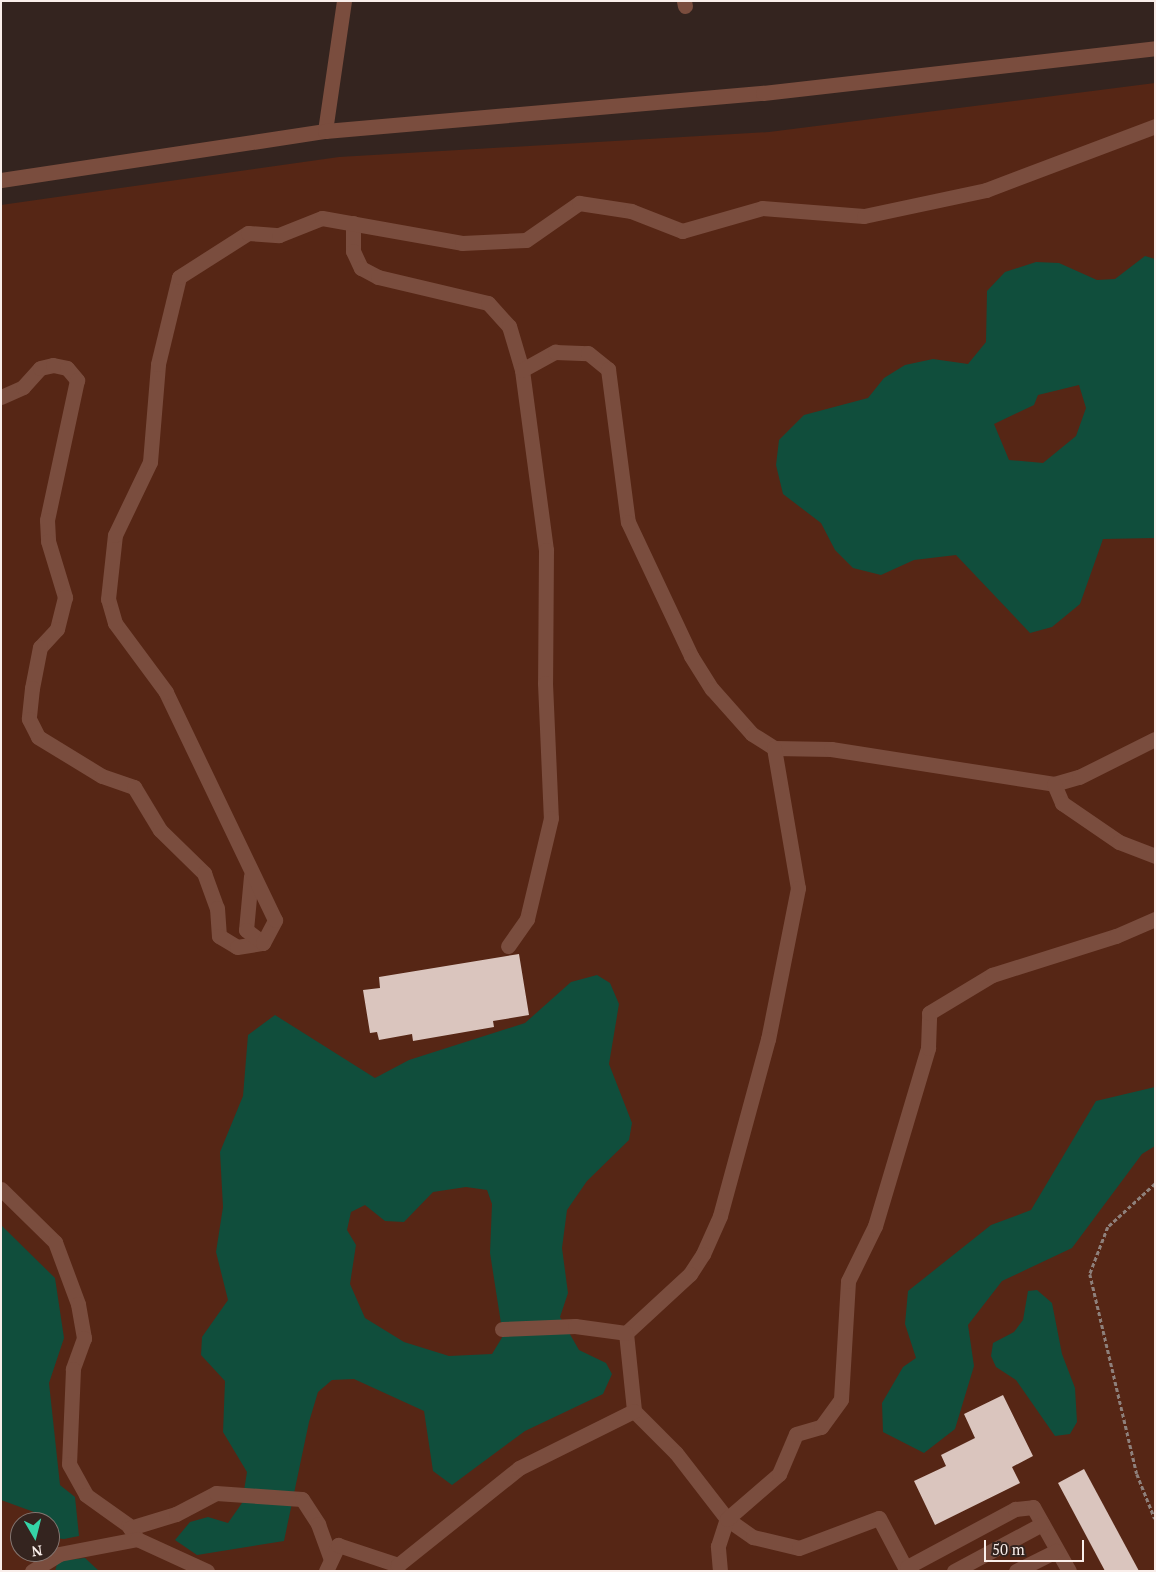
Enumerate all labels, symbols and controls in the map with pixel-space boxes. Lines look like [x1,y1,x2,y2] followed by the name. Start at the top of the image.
[10,1512,60,1562] north arrow
[986,1530,1086,1562] scale bar
[992,1539,1025,1559] text: 50 m
[30,1541,44,1562] text: N

